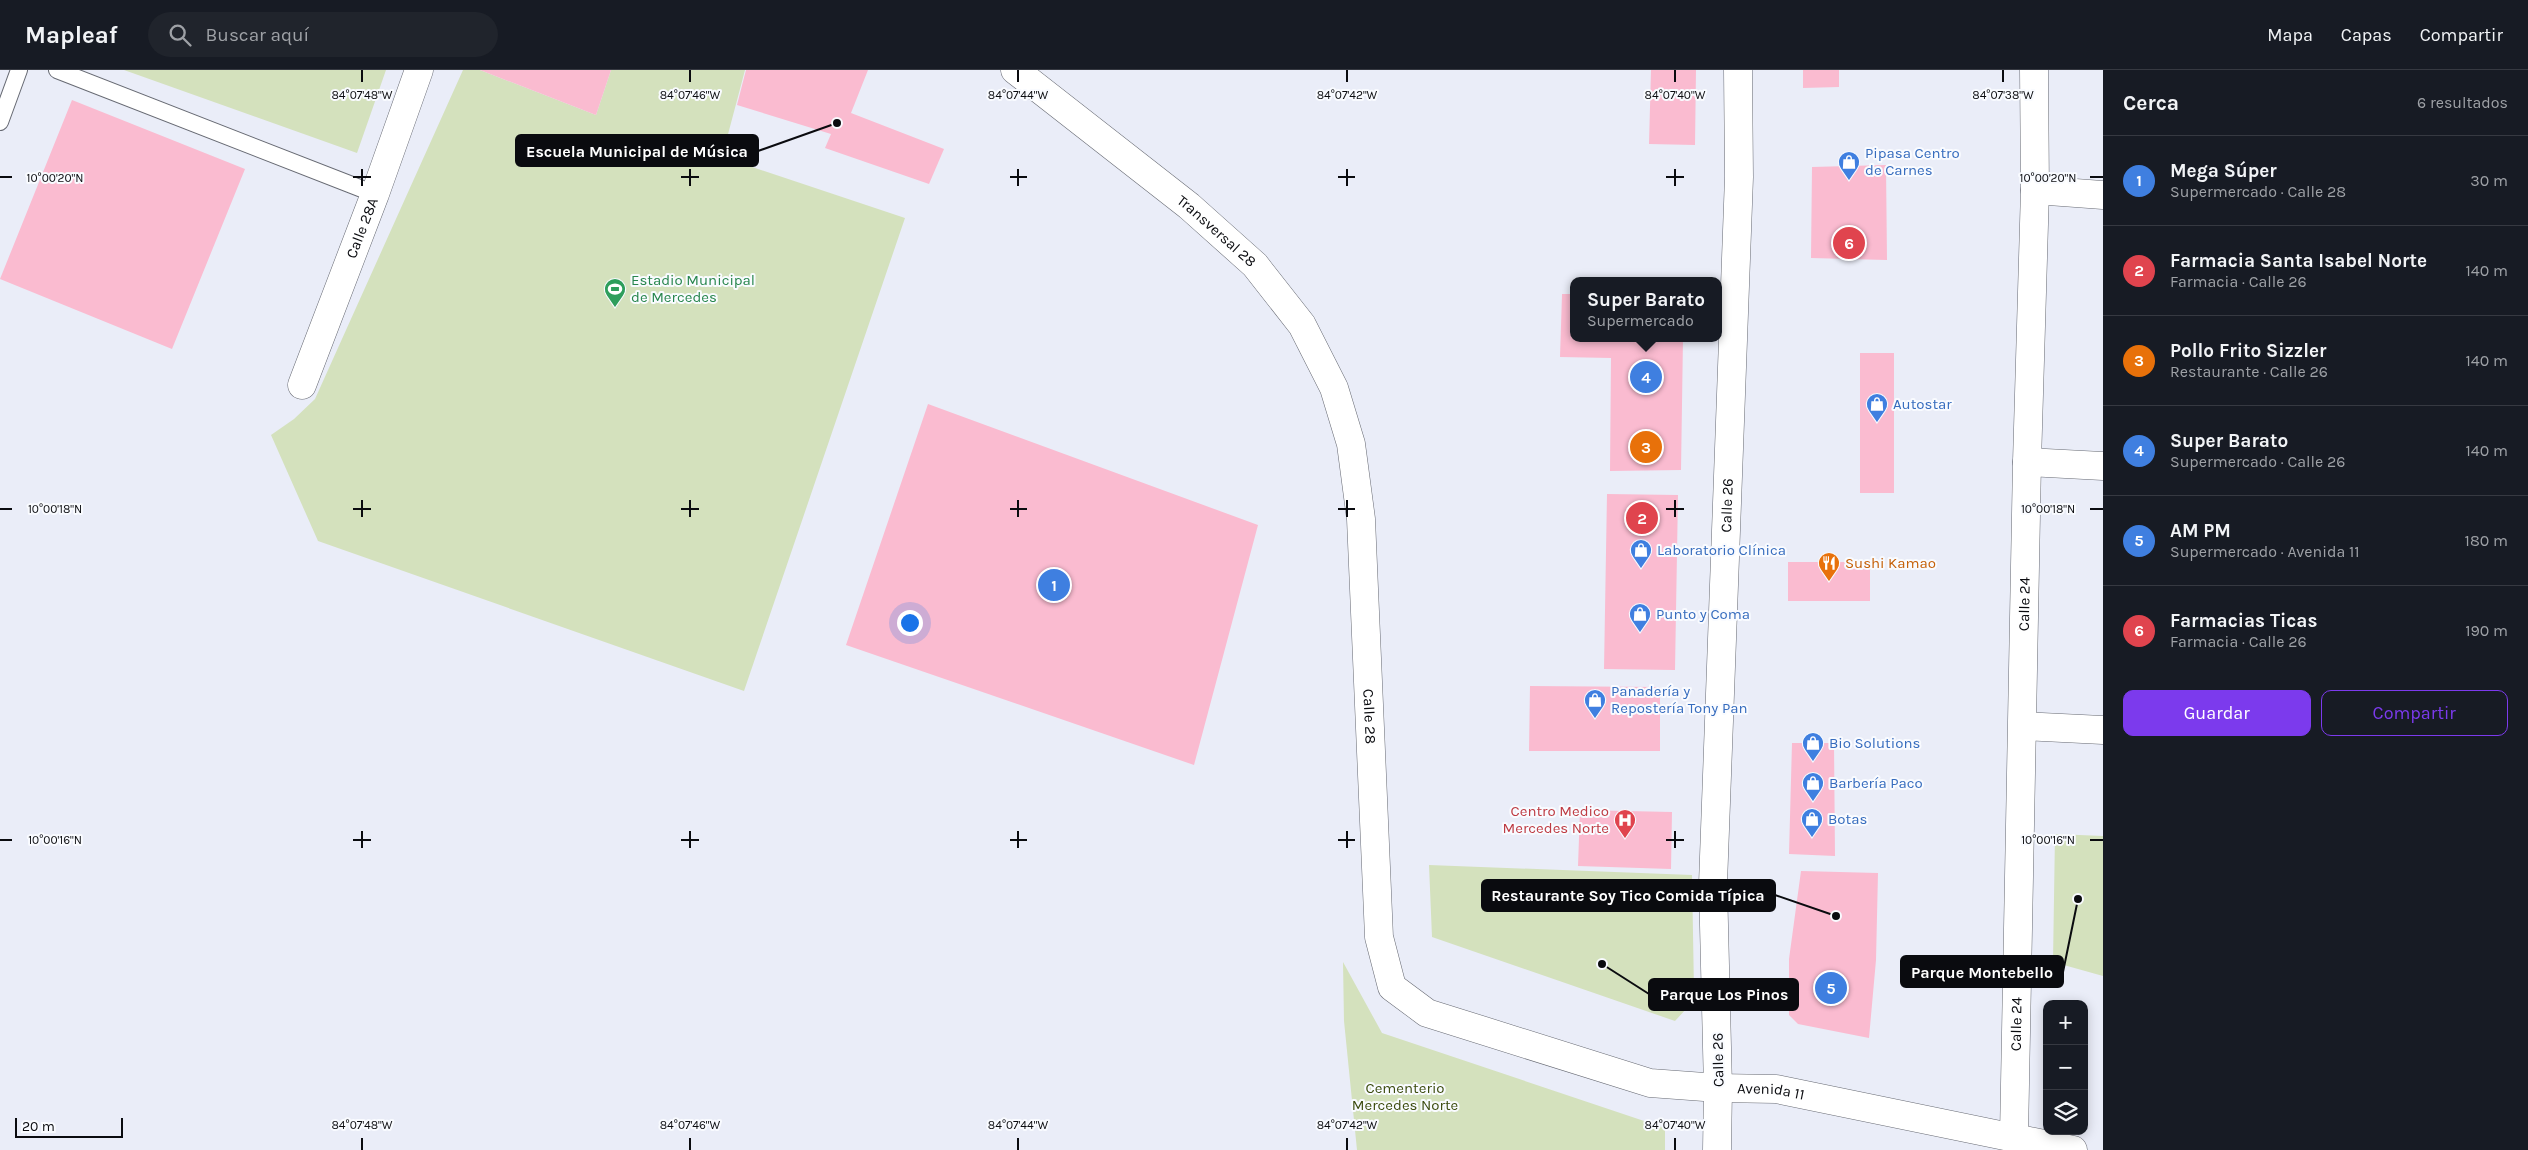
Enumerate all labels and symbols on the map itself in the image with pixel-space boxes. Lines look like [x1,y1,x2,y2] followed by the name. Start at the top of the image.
[331,88,393,102] text: 84°07'48"W
[660,88,721,102] text: 84°07'46"W
[988,88,1048,102] text: 84°07'44"W
[1317,88,1378,102] text: 84°07'42"W
[1645,88,1706,102] text: 84°07'40"W
[1972,88,2034,102] text: 84°07'38"W
[516,135,758,166] callout: Escuela Municipal de Música
[526,142,748,161] text: Escuela Municipal de Música
[1865,144,1960,179] place label: Pipasa Centro de Carnes
[1837,150,1861,181] shop icon: Pipasa Centro de Carnes
[27,171,83,185] text: 10°00'20"N
[2020,171,2076,185] text: 10°00'20"N
[1173,191,1260,271] street label: Transversal 28
[342,195,382,261] street label: Calle 28A
[1833,224,1865,262] pin: 6
[631,271,755,306] place label: Estadio Municipal de Mercedes
[603,277,627,308] sports icon: Estadio Municipal de Mercedes
[1630,358,1662,396] pin: 4
[1865,392,1889,423] shop icon: Autostar
[1893,395,1952,413] place label: Autostar
[1630,428,1662,466] pin: 3
[1717,478,1737,533] street label: Calle 26
[1626,499,1658,537] pin: 2
[28,502,82,516] text: 10°00'18"N
[2021,502,2075,516] text: 10°00'18"N
[1629,538,1653,569] shop icon: Laboratorio Clínica
[1657,541,1786,559] place label: Laboratorio Clínica
[1817,551,1841,582] restaurant icon: Sushi Kamao
[1845,554,1936,572] place label: Sushi Kamao
[1038,566,1070,604] pin: 1
[2015,576,2034,631] street label: Calle 24
[1628,602,1652,633] shop icon: Punto y Coma
[1656,605,1750,623] place label: Punto y Coma
[897,610,923,636] your location
[1611,682,1748,717] place label: Panadería y Repostería Tony Pan
[1359,688,1380,744] street label: Calle 28
[1583,688,1607,719] shop icon: Panadería y Repostería Tony Pan
[1801,731,1825,762] shop icon: Bio Solutions
[1829,734,1920,752] place label: Bio Solutions
[1801,771,1825,802] shop icon: Barbería Paco
[1829,774,1923,792] place label: Barbería Paco
[1502,802,1609,837] place label: Centro Medico Mercedes Norte
[1800,807,1824,838] shop icon: Botas
[1613,808,1637,839] hospital icon: Centro Medico Mercedes Norte
[1828,810,1867,828] place label: Botas
[28,833,82,847] text: 10°00'16"N
[2021,833,2075,847] text: 10°00'16"N
[1482,880,1775,911] callout: Restaurante Soy Tico Comida Típica
[1491,886,1765,905] text: Restaurante Soy Tico Comida Típica
[1901,956,2063,987] callout: Parque Montebello
[1911,963,2053,982] text: Parque Montebello
[1815,969,1847,1007] pin: 5
[1649,979,1798,1010] callout: Parque Los Pinos
[1660,985,1788,1004] text: Parque Los Pinos
[2007,996,2026,1051] street label: Calle 24
[1709,1033,1727,1087] street label: Calle 26
[1352,1079,1458,1114] park label: Cementerio Mercedes Norte
[1737,1079,1806,1104] street label: Avenida 11
[15,1115,122,1138] scale bar
[331,1118,393,1132] text: 84°07'48"W
[660,1118,721,1132] text: 84°07'46"W
[988,1118,1048,1132] text: 84°07'44"W
[1317,1118,1378,1132] text: 84°07'42"W
[1645,1118,1706,1132] text: 84°07'40"W

